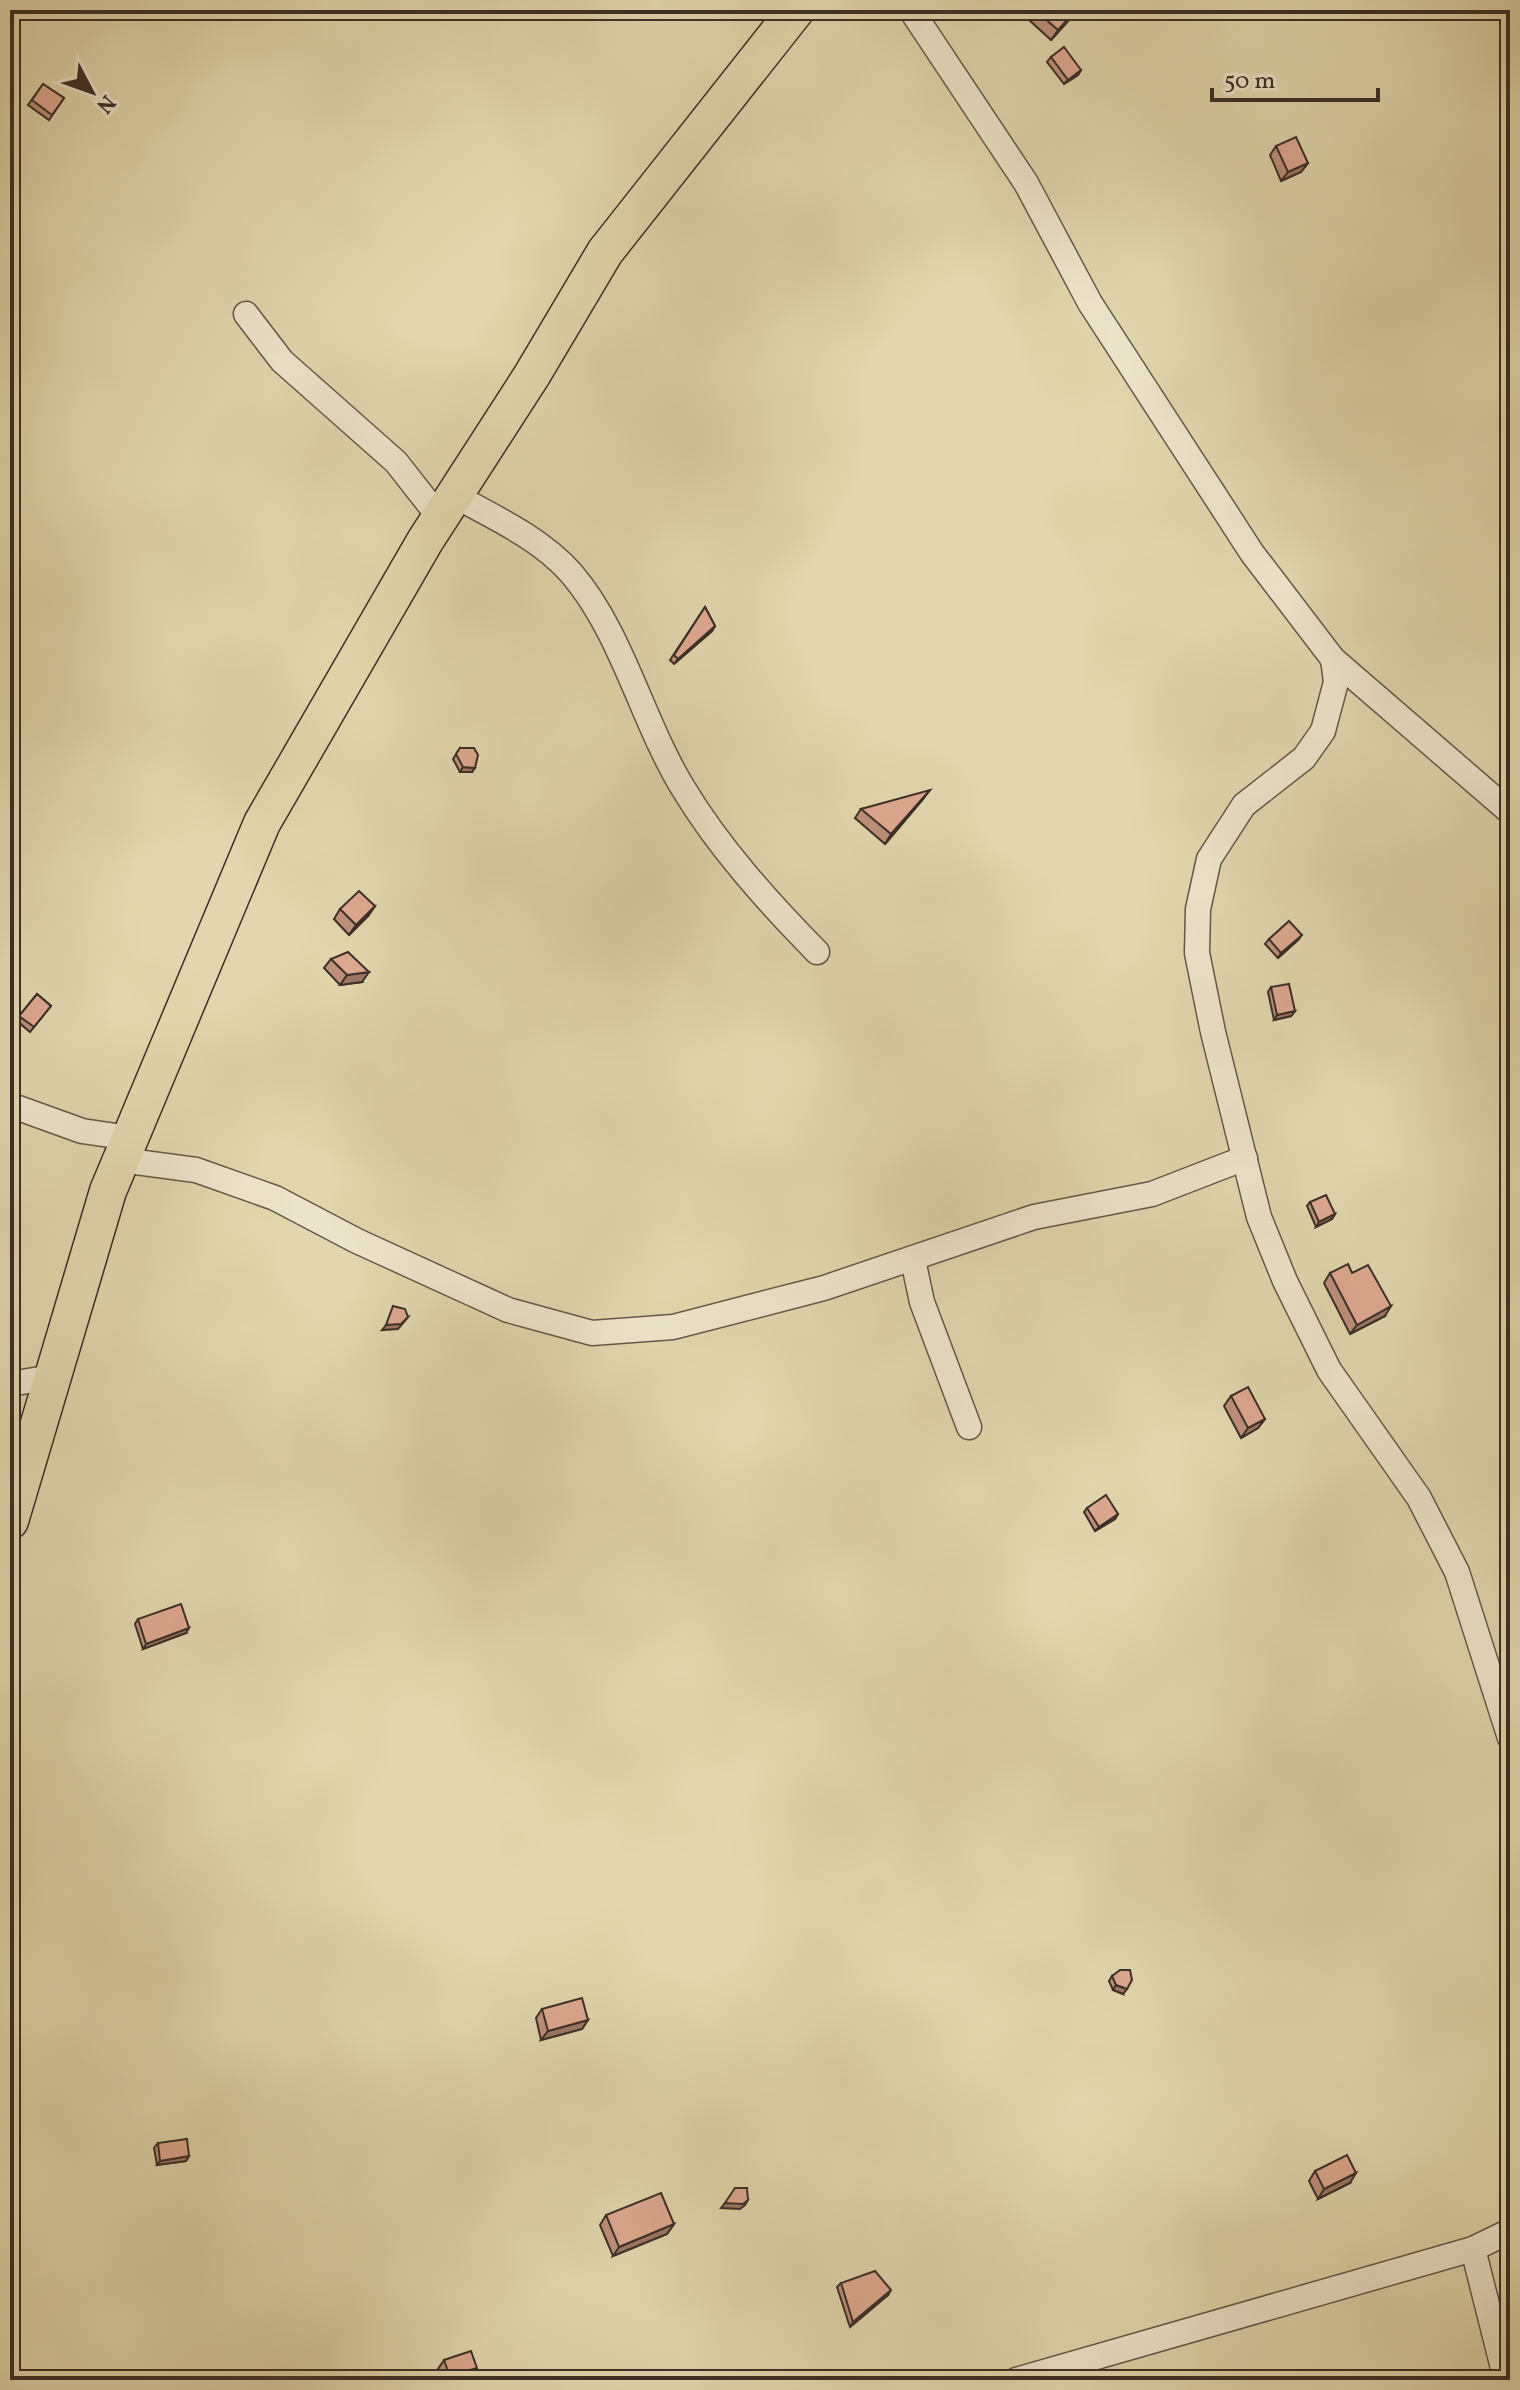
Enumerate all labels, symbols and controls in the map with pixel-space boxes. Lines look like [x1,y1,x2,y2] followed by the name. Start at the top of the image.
[52,52,132,132] north arrow
[1212,52,1378,102] scale bar
[1224,65,1276,99] text: 50 m
[88,87,122,120] text: N

